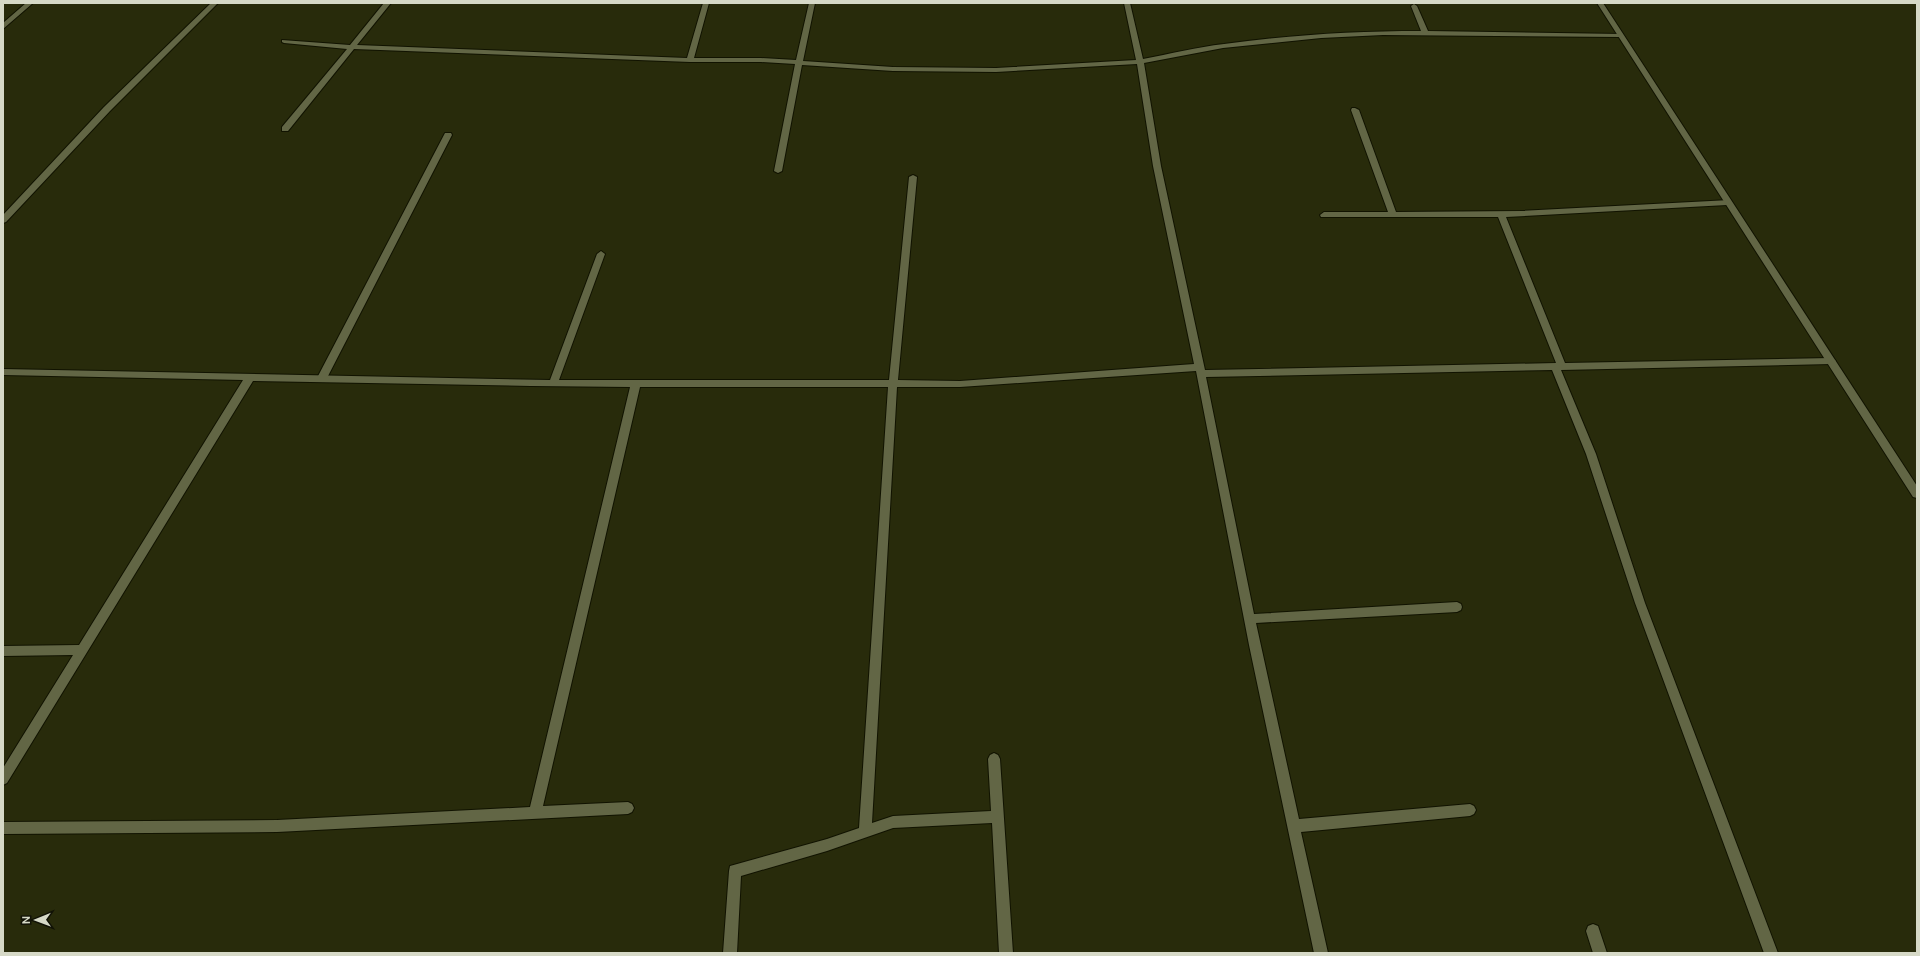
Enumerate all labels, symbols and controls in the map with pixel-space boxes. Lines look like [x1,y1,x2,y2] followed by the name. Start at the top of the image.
[16,900,56,940] north arrow
[19,916,33,924] text: N

